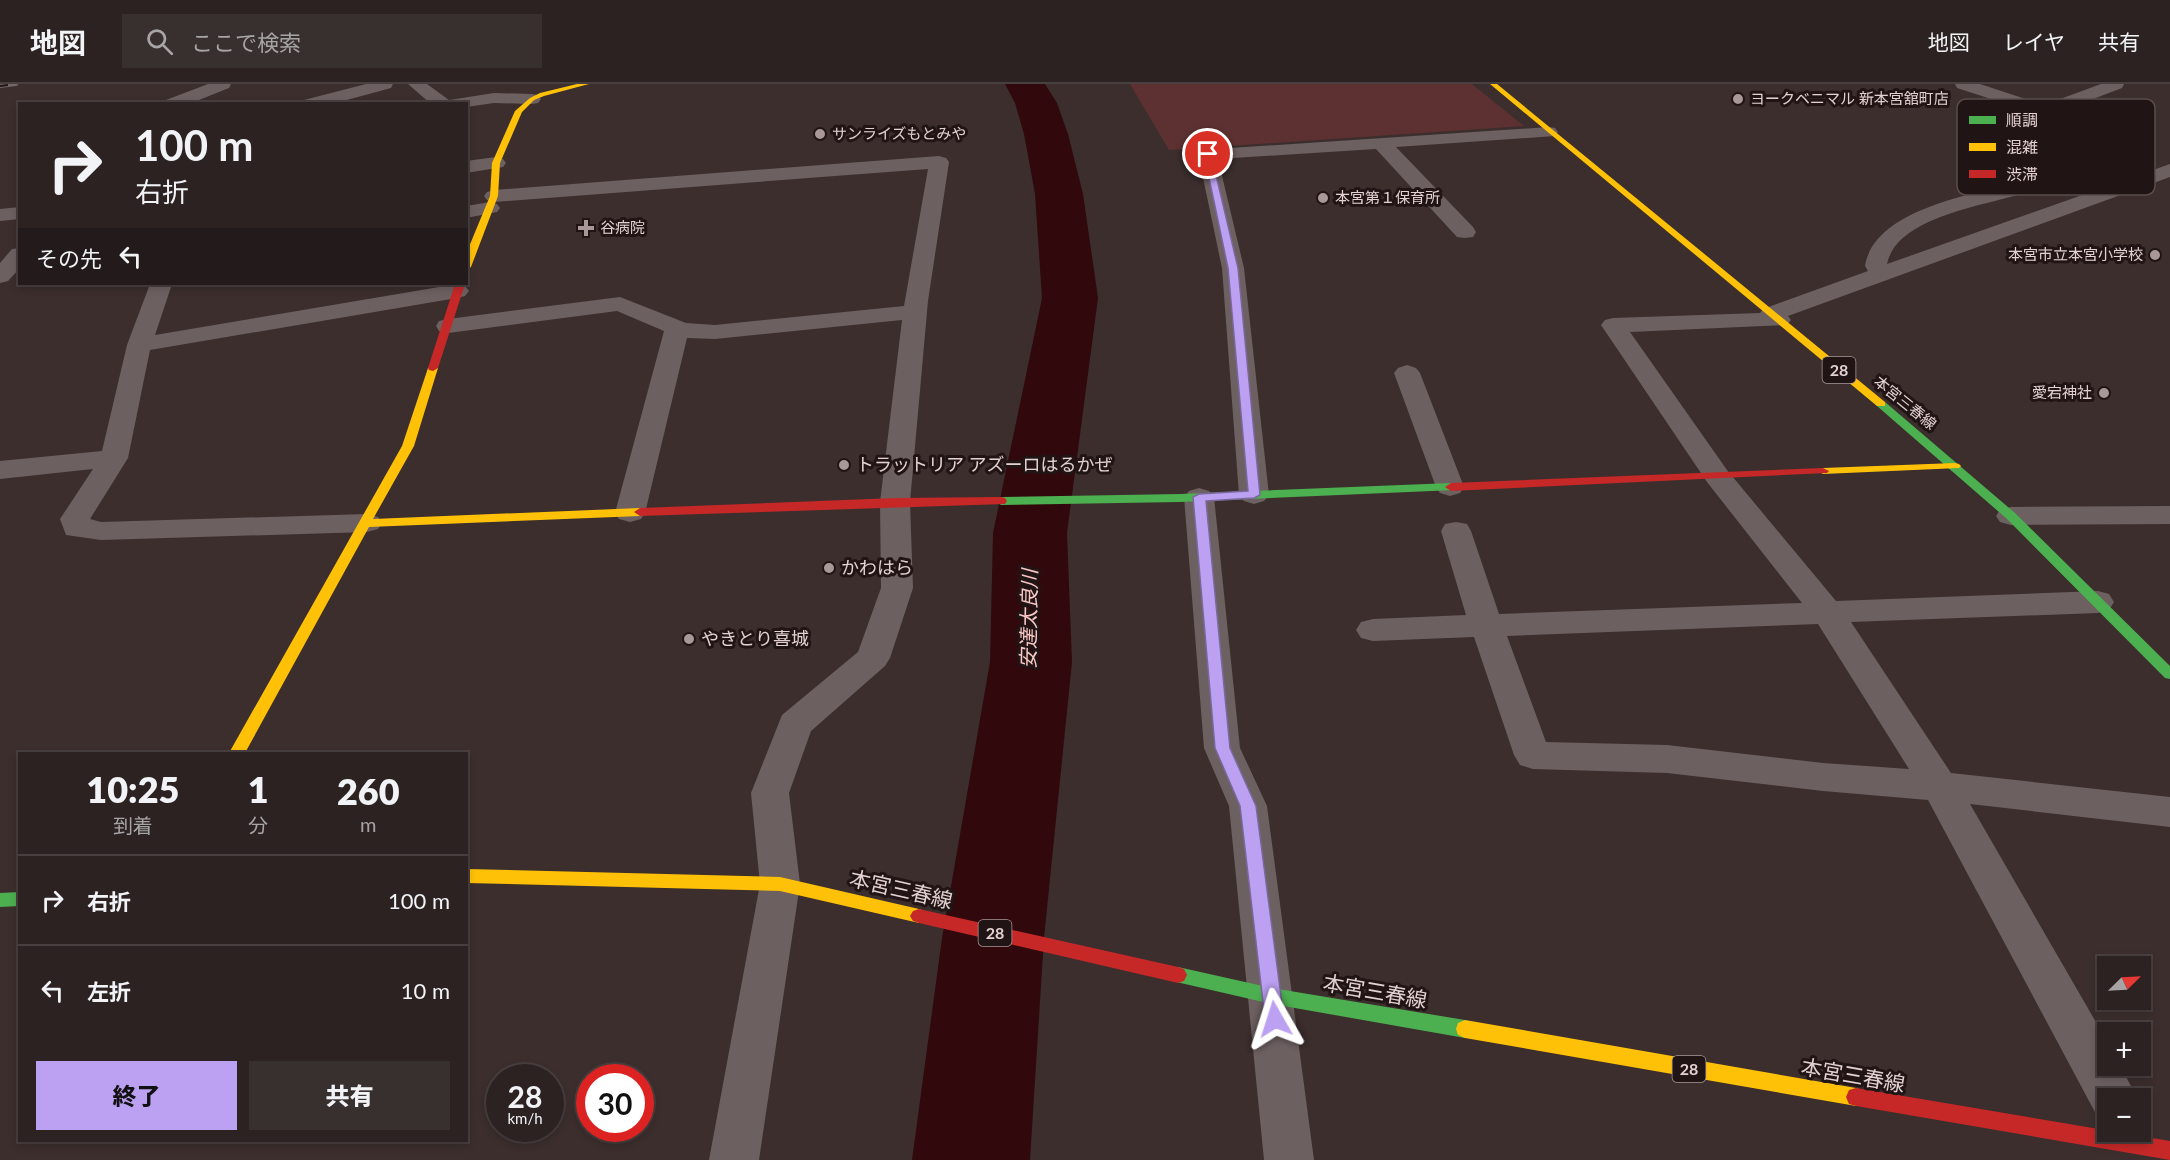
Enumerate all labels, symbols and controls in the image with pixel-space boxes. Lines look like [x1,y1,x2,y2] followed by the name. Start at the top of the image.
[122,14,542,68] search box
[30,25,86,59] text: 地図
[143,25,176,58] icon: search
[191,29,301,56] text: ここで検索
[1928,29,1970,54] text: 地図
[2003,29,2065,54] text: レイヤ
[2098,29,2140,54] text: 共有
[1750,89,1949,107] place label: ヨークベニマル 新本宮舘町店
[1731,92,1745,106] marker: ヨークベニマル 新本宮舘町店
[1957,99,2155,195] legend
[2006,110,2038,129] text: 順調
[135,120,253,170] text: 100 m
[832,124,966,142] place label: サンライズもとみや
[36,126,114,204] icon: right
[813,127,827,141] marker: サンライズもとみや
[1182,128,1233,179] pin
[1191,137,1224,170] icon: arrive
[2006,137,2038,156] text: 混雑
[2006,164,2038,183] text: 渋滞
[135,175,189,208] text: 右折
[1335,188,1440,206] place label: 本宮第１保育所
[1316,191,1330,205] marker: 本宮第１保育所
[600,218,645,236] place label: 谷病院
[577,219,595,237] marker: 谷病院
[114,240,147,273] icon: left
[36,245,102,272] text: その先
[2008,245,2143,263] place label: 本宮市立本宮小学校
[2148,248,2162,262] marker: 本宮市立本宮小学校
[1822,357,1856,383] road number: 28
[1871,372,1940,433] street label: 本宮三春線
[2032,383,2092,401] place label: 愛宕神社
[2097,386,2111,400] marker: 愛宕神社
[856,453,1113,475] place label: トラットリア アズーロはるかぜ
[837,458,851,472] marker: トラットリア アズーロはるかぜ
[841,556,913,578] place label: かわはら
[822,561,836,575] marker: かわはら
[1015,567,1041,669] water label: 安達太良川
[701,627,809,649] place label: やきとり喜城
[682,632,696,646] marker: やきとり喜城
[86,767,179,811] text: 10:25
[248,767,269,811] text: 1
[337,769,400,813] text: 260
[360,812,377,836] text: m
[113,813,153,837] text: 到着
[248,813,268,837] text: 分
[847,865,955,913] street label: 本宮三春線
[36,884,69,917] icon: right
[388,887,450,914] text: 100 m
[87,888,131,915] text: 右折
[978,920,1012,946] road number: 28
[2097,956,2151,1010] north arrow
[2097,956,2151,1142] map controls
[1321,969,1429,1012] street label: 本宮三春線
[36,974,69,1007] icon: left
[401,977,450,1004] text: 10 m
[87,978,131,1005] text: 左折
[1243,987,1307,1051] position arrow
[2097,1022,2151,1076] button: +
[1799,1053,1907,1096] street label: 本宮三春線
[1672,1056,1706,1082] road number: 28
[36,1061,237,1130] button: 終了
[249,1061,450,1130] button: 共有
[576,1064,654,1142] speed limit sign: 30
[508,1078,542,1114] text: 28
[2097,1088,2151,1142] button: −
[507,1109,543,1127] text: km/h

